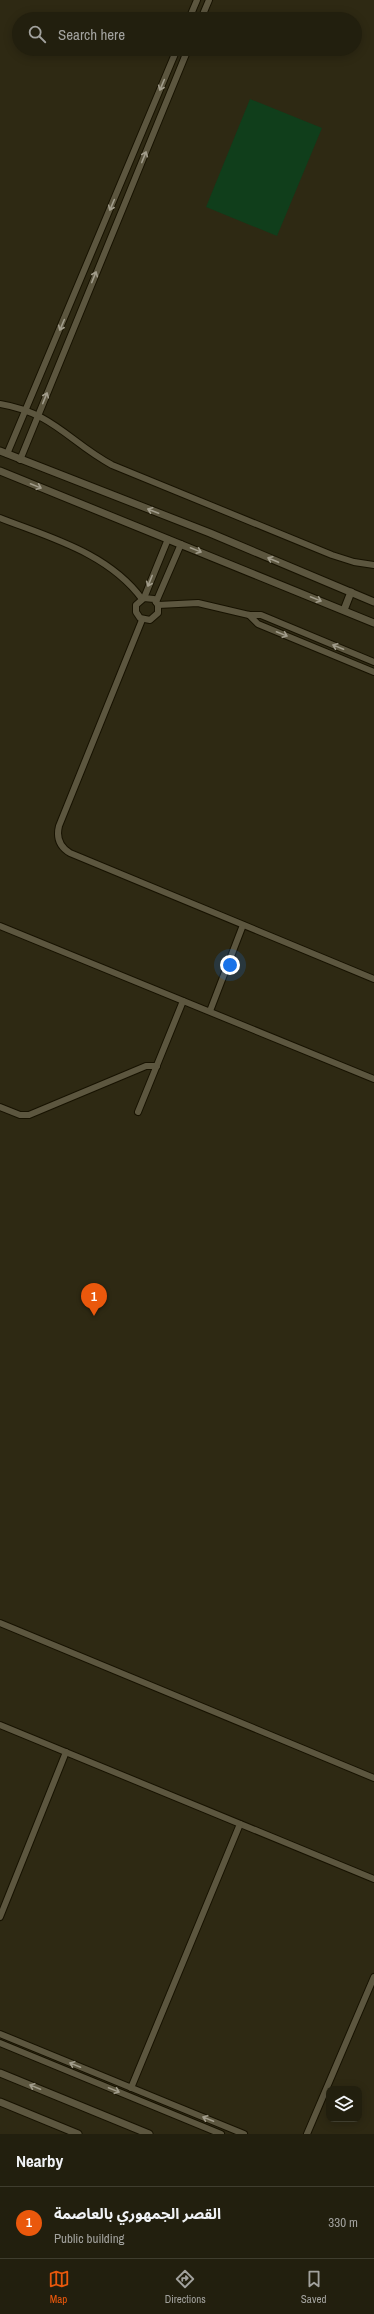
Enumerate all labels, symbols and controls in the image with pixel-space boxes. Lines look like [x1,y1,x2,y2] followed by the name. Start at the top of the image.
[12,12,362,56] search box
[26,23,48,45] icon: search
[58,24,125,45] text: Search here
[157,79,165,91] one-way arrow
[140,152,148,164] one-way arrow
[107,199,115,211] one-way arrow
[91,272,98,284] one-way arrow
[57,319,65,331] one-way arrow
[42,392,49,404] one-way arrow
[30,482,42,490] one-way arrow
[147,507,159,515] one-way arrow
[189,547,201,554] one-way arrow
[268,556,280,563] one-way arrow
[146,575,154,587] one-way arrow
[310,595,322,603] one-way arrow
[276,631,288,638] one-way arrow
[332,643,344,650] one-way arrow
[220,955,240,975] your location
[81,1283,107,1316] pin: 1
[69,2060,81,2068] one-way arrow
[30,2083,42,2090] one-way arrow
[326,2086,362,2122] map controls
[326,2086,362,2122] button: layers
[107,2087,119,2094] one-way arrow
[202,2115,214,2123] one-way arrow
[16,2149,63,2172] text: Nearby
[54,2203,221,2224] text: القصر الجمهوري بالعاصمة
[26,2214,32,2231] text: 1
[328,2214,358,2231] text: 330 m
[54,2230,125,2247] text: Public building
[48,2268,70,2306] tab: Map
[165,2268,206,2306] tab: Directions
[301,2268,326,2306] tab: Saved

